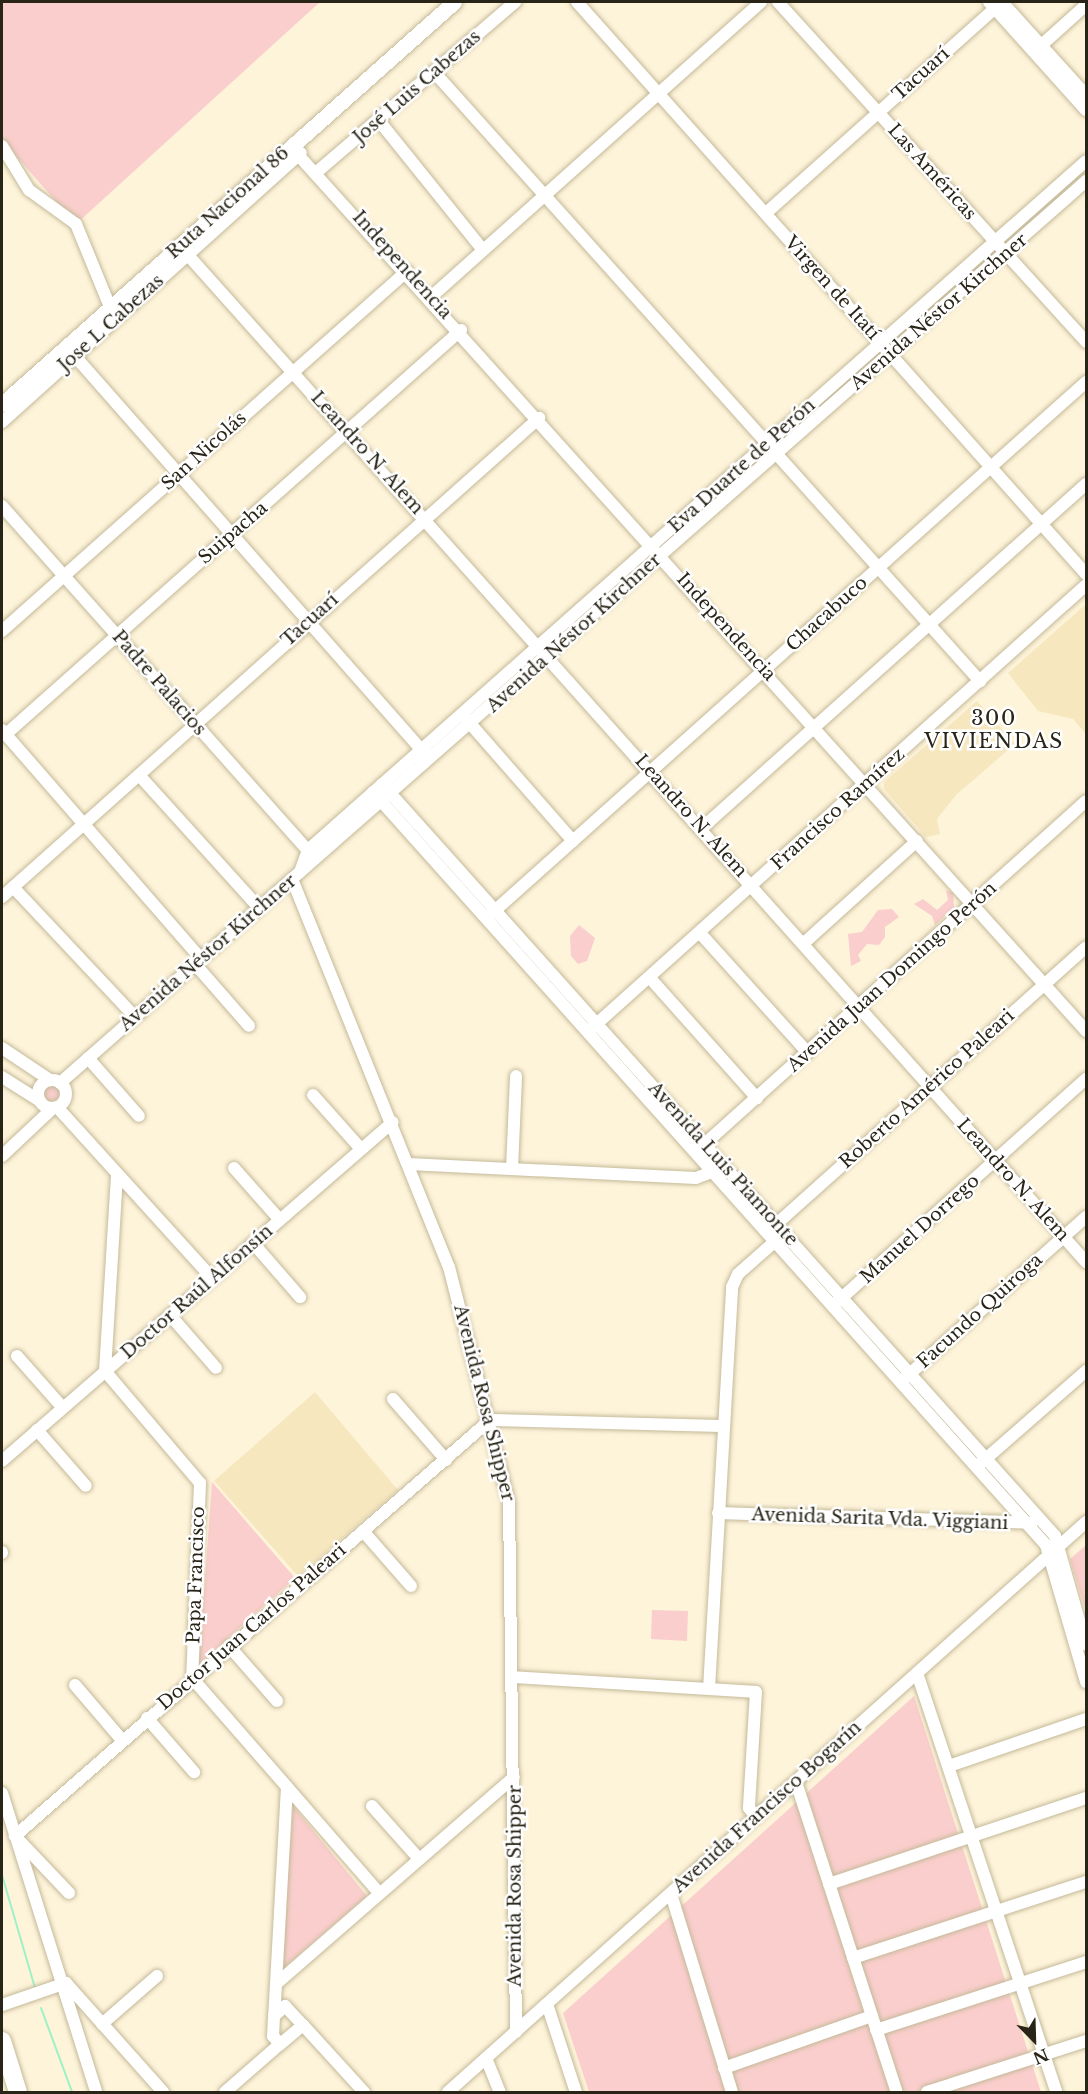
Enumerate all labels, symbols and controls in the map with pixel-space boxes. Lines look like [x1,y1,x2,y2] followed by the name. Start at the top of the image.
[349,26,485,148] street label: José Luis Cabezas
[888,43,954,105] street label: Tacuarí
[883,119,981,225] street label: Las Américas
[162,142,294,264] street label: Ruta Nacional 86
[348,207,456,323] street label: Independencia
[846,229,1032,395] street label: Avenida Néstor Kirchner
[780,232,884,344] street label: Virgen de Itatí
[54,270,168,376] street label: Jose L Cabezas
[306,387,428,519] street label: Leandro N. Alem
[664,394,820,538] street label: Eva Duarte de Perón
[157,407,251,495] street label: San Nicolás
[194,497,272,569] street label: Suipacha
[482,549,666,717] street label: Avenida Néstor Kirchner
[672,569,780,685] street label: Independencia
[782,572,872,656] street label: Chacabuco
[277,589,343,651] street label: Tacuarí
[108,626,210,740] street label: Padre Palacios
[924,706,1064,753] district label: 300 VIVIENDAS
[767,744,909,874] street label: Francisco Ramírez
[630,750,752,882] street label: Leandro N. Alem
[115,870,301,1036] street label: Avenida Néstor Kirchner
[783,877,1001,1077] street label: Avenida Juan Domingo Perón
[835,1005,1019,1173] street label: Roberto Américo Paleari
[644,1078,802,1250] street label: Avenida Luis Piamonte
[952,1114,1074,1246] street label: Leandro N. Alem
[856,1170,984,1288] street label: Manuel Dorrego
[116,1220,278,1364] street label: Doctor Raúl Alfonsín
[913,1249,1047,1373] street label: Facundo Quiroga
[449,1302,519,1504] street label: Avenida Rosa Shipper
[750,1504,1010,1534] street label: Avenida Sarita Vda. Viggiani
[183,1506,209,1644] street label: Papa Francisco
[153,1539,351,1715] street label: Doctor Juan Carlos Paleari
[668,1717,866,1897] street label: Avenida Francisco Bogarín
[504,1785,526,1987] street label: Avenida Rosa Shipper
[1004,2010,1064,2070] north arrow
[1030,2044,1052,2069] text: N

